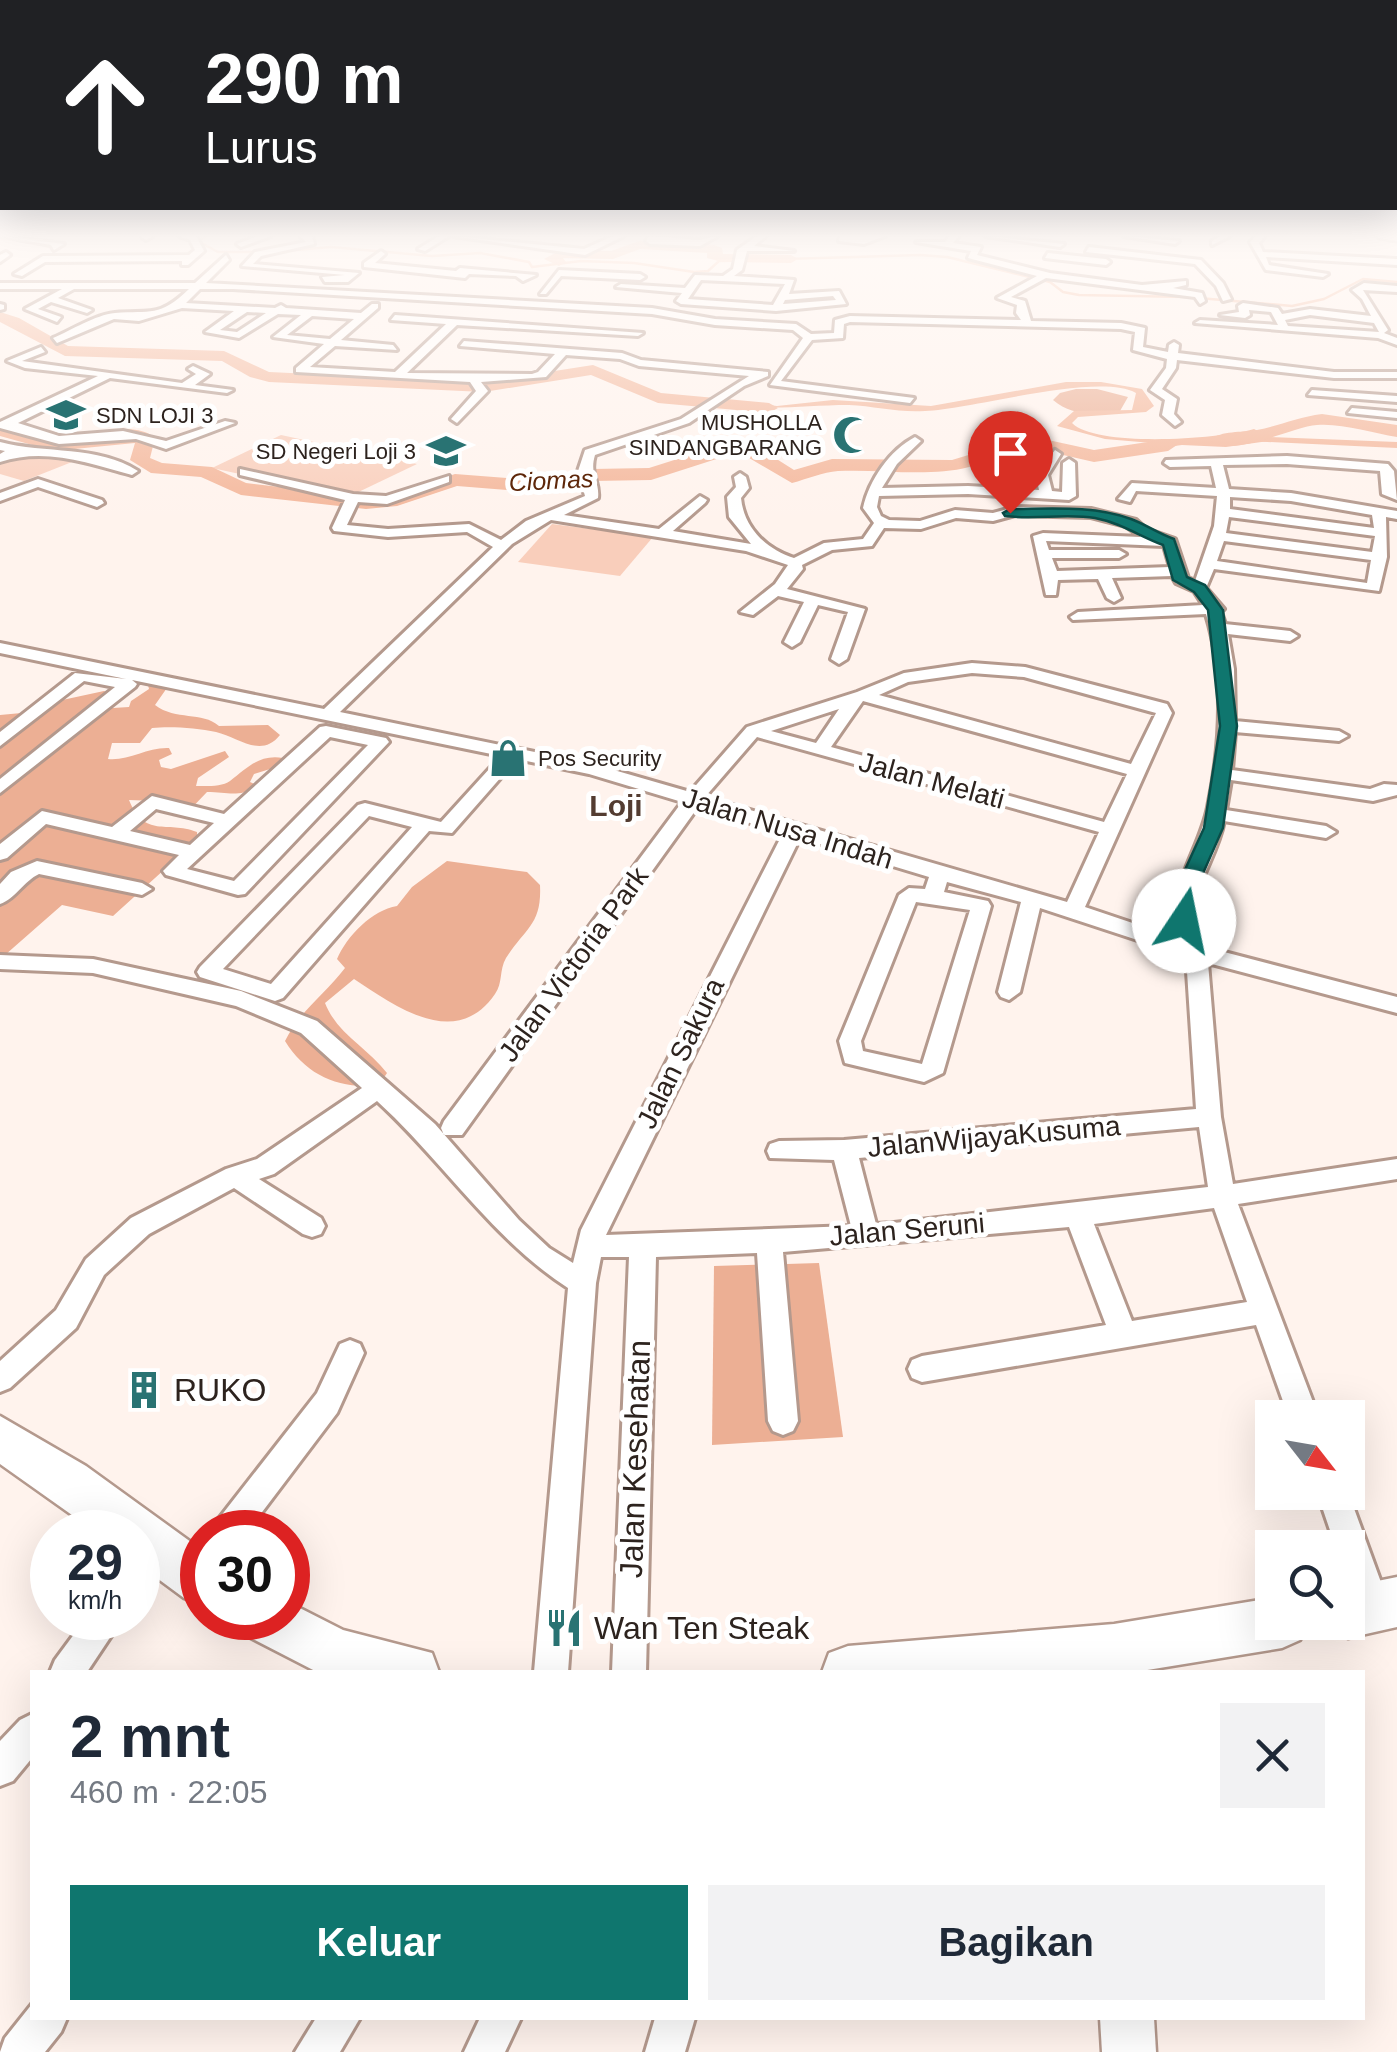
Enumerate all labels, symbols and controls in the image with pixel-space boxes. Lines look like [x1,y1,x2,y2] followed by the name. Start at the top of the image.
[40,40,170,170] icon: ahead
[205,40,403,118] text: 290 m
[205,122,318,173] text: Lurus
[45,394,87,436] school or university icon: SDN LOJI 3
[96,403,213,428] place label: SDN LOJI 3
[629,410,822,460] place label: MUSHOLLA SINDANGBARANG
[968,411,1053,514] pin
[831,414,873,456] mosque icon: MUSHOLLA SINDANGBARANG
[983,426,1038,481] icon: arrive
[425,430,467,472] school or university icon: SD Negeri Loji 3
[256,439,416,464] place label: SD Negeri Loji 3
[508,464,594,496] water label: Ciomas
[487,737,529,779] shop icon: Pos Security
[538,746,662,771] place label: Pos Security
[856,746,1008,815] street label: Jalan Melati
[679,782,897,875] street label: Jalan Nusa Indah
[589,789,643,822] district label: Loji
[492,860,655,1068] street label: Jalan Victoria Park
[1132,869,1236,973] position arrow
[631,973,730,1133] street label: Jalan Sakura
[866,1110,1122,1163] street label: JalanWijayaKusuma
[828,1207,986,1252] street label: Jalan Seruni
[613,1339,657,1579] street label: Jalan Kesehatan
[123,1369,165,1411] building icon: RUKO
[174,1372,266,1408] place label: RUKO
[1255,1400,1365,1510] north arrow
[1255,1400,1365,1640] map controls
[180,1510,310,1640] speed limit sign: 30
[1255,1530,1365,1640] button: search
[67,1535,123,1591] text: 29
[68,1586,122,1614] text: km/h
[543,1607,585,1649] restaurant icon: Wan Ten Steak
[594,1610,810,1646] place label: Wan Ten Steak
[70,1703,230,1770] text: 2 mnt
[1220,1703,1325,1808] button: close
[70,1774,267,1810] text: 460 m · 22:05
[70,1885,688,2000] button: Keluar
[708,1885,1325,2000] button: Bagikan

